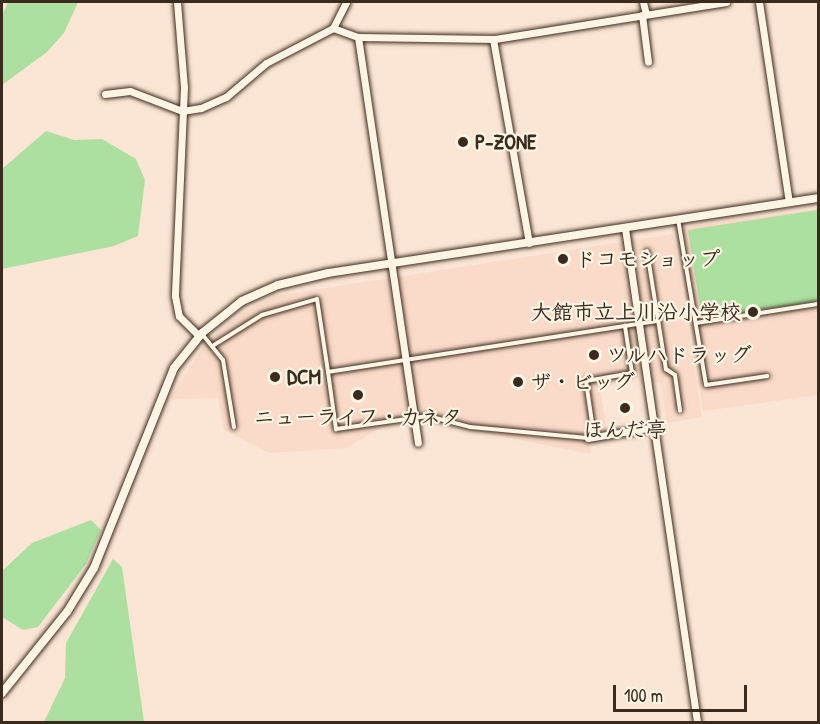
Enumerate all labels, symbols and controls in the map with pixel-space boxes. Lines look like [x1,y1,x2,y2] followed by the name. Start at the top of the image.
[475,129,536,155] place label: P-ZONE
[456,135,470,149] marker: P-ZONE
[575,246,722,272] place label: ドコモショップ
[556,252,570,266] marker: ドコモショップ
[531,299,741,325] place label: 大館市立上川沿小学校
[746,305,760,319] marker: 大館市立上川沿小学校
[606,342,753,368] place label: ツルハドラッグ
[587,348,601,362] marker: ツルハドラッグ
[287,364,321,390] place label: DCM
[530,369,635,395] place label: ザ・ビッグ
[268,370,282,384] marker: DCM
[511,375,525,389] marker: ザ・ビッグ
[351,388,365,402] marker: ニューライフ・カネタ
[618,401,632,415] marker: ほんだ亭
[253,404,463,430] place label: ニューライフ・カネタ
[583,417,667,443] place label: ほんだ亭
[616,673,750,711] scale bar
[624,683,663,708] text: 100 m

